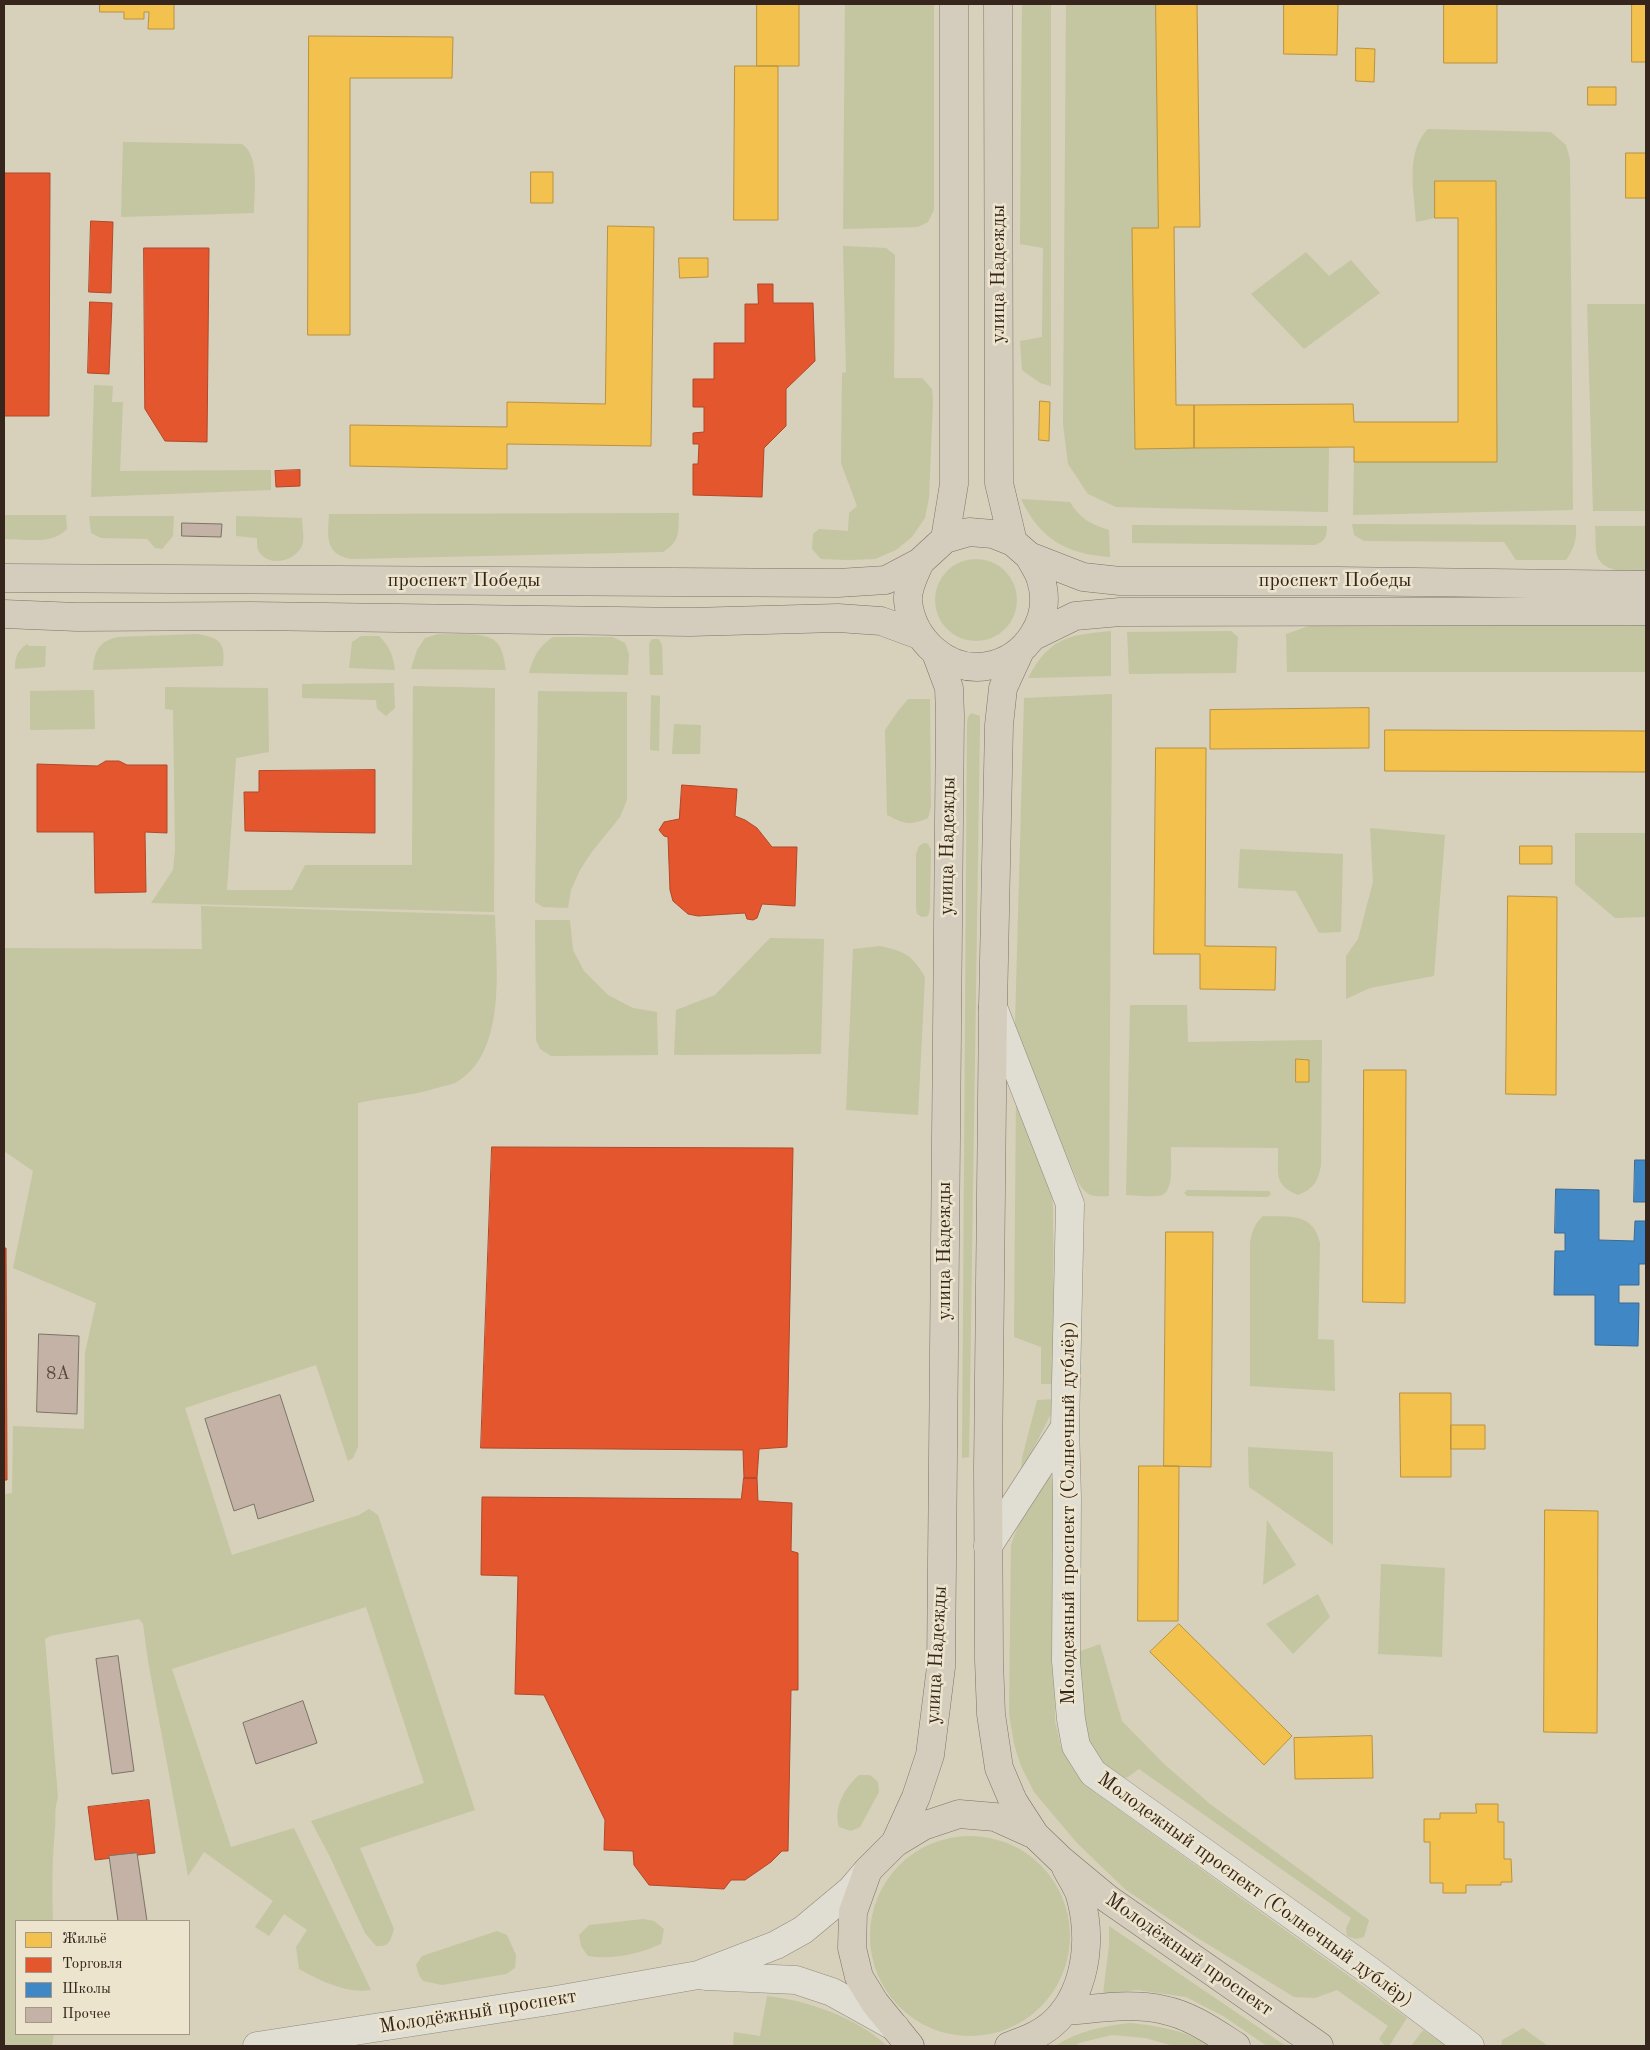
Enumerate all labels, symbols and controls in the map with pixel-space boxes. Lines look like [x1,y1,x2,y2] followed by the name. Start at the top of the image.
[987,205,1011,343] street label: улица Надежды
[388,569,540,593] street label: проспект Победы
[1259,569,1411,593] street label: проспект Победы
[935,776,961,916] street label: улица Надежды
[933,1182,957,1320] street label: улица Надежды
[1057,1321,1081,1705] street label: Молодежный проспект (Солнечный дублёр)
[46,1363,70,1385] house number: 8А
[921,1585,953,1725] street label: улица Надежды
[1093,1767,1417,2013] street label: Молодежный проспект (Солнечный дублёр)
[1100,1888,1278,2022] street label: Молодёжный проспект
[15,1920,190,2035] legend
[62,1932,107,1947] text: Жильё
[62,1957,123,1972] text: Торговля
[62,1982,111,1997] text: Школы
[378,1985,578,2039] street label: Молодёжный проспект
[62,2007,110,2022] text: Прочее

